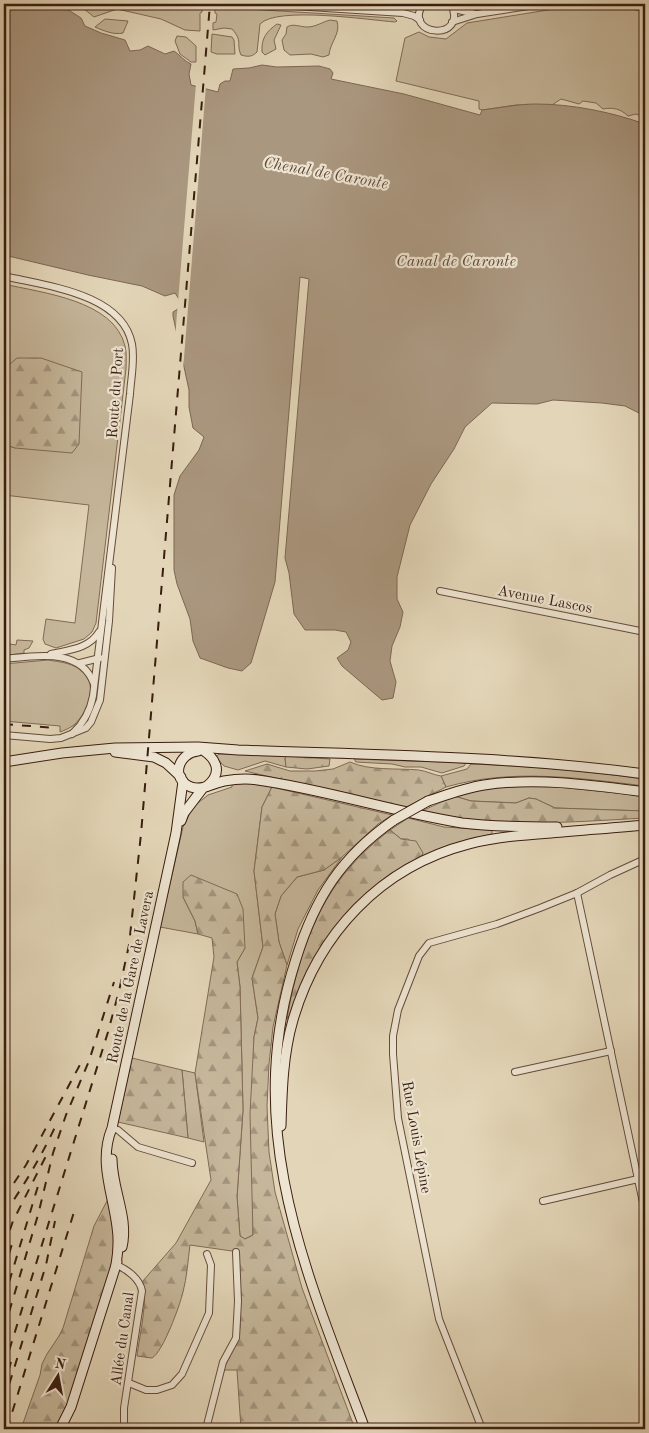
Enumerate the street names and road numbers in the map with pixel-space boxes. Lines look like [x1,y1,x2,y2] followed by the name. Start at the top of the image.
[106,347,127,439] street label: Route du Port
[496,584,593,617] street label: Avenue Lascos
[106,889,157,1065] street label: Route de la Gare de Lavera
[398,1080,433,1195] street label: Rue Louis Lépine
[109,1291,137,1387] street label: Allée du Canal

